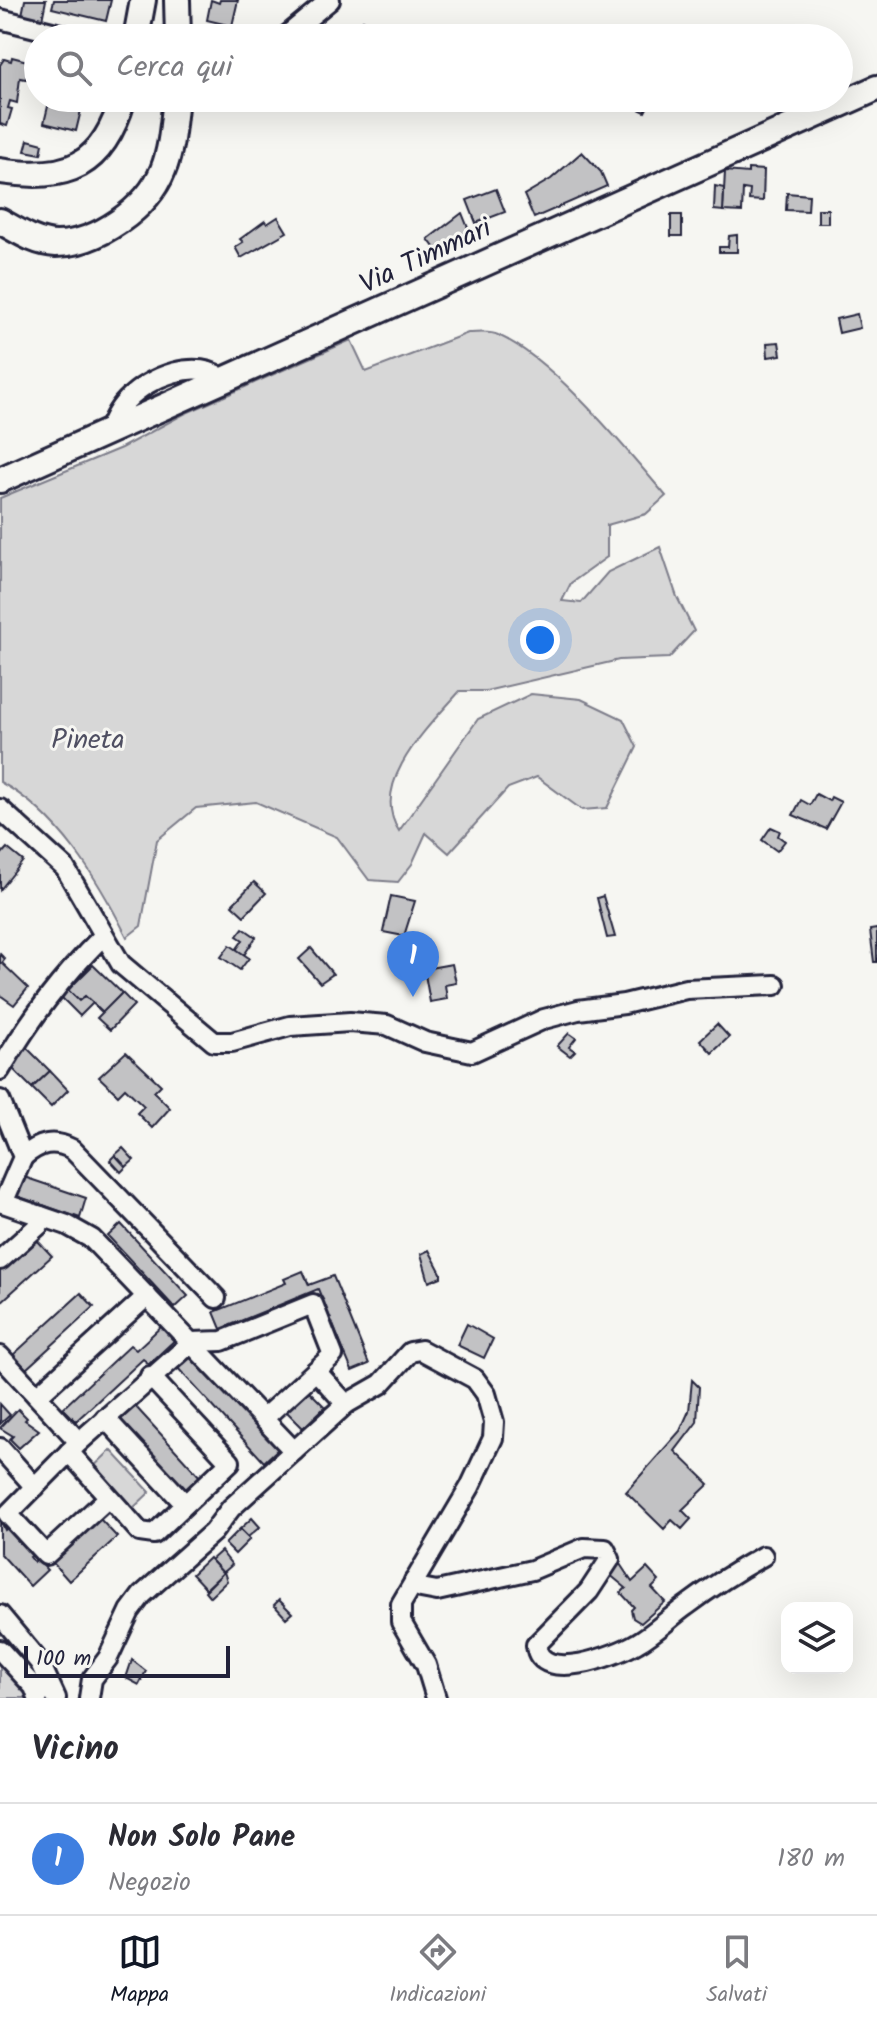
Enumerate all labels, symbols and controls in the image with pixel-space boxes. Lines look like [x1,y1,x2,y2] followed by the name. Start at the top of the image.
[24,24,853,112] search box
[116,44,233,92] text: Cerca qui
[52,46,96,90] icon: search
[352,206,501,307] street label: Via Timmari
[520,620,560,660] your location
[51,718,125,763] park label: Pineta
[387,931,439,997] pin: 1
[781,1602,853,1674] map controls
[781,1602,853,1674] button: layers
[24,1642,230,1678] scale bar
[36,1642,91,1677] text: 100 m
[32,1723,119,1777] text: Vicino
[108,1814,295,1862] text: Non Solo Pane
[54,1838,62,1880] text: 1
[777,1838,845,1880] text: 180 m
[108,1862,191,1904] text: Negozio
[110,1930,169,2013] tab: Mappa
[389,1930,486,2013] tab: Indicazioni
[706,1930,767,2013] tab: Salvati

